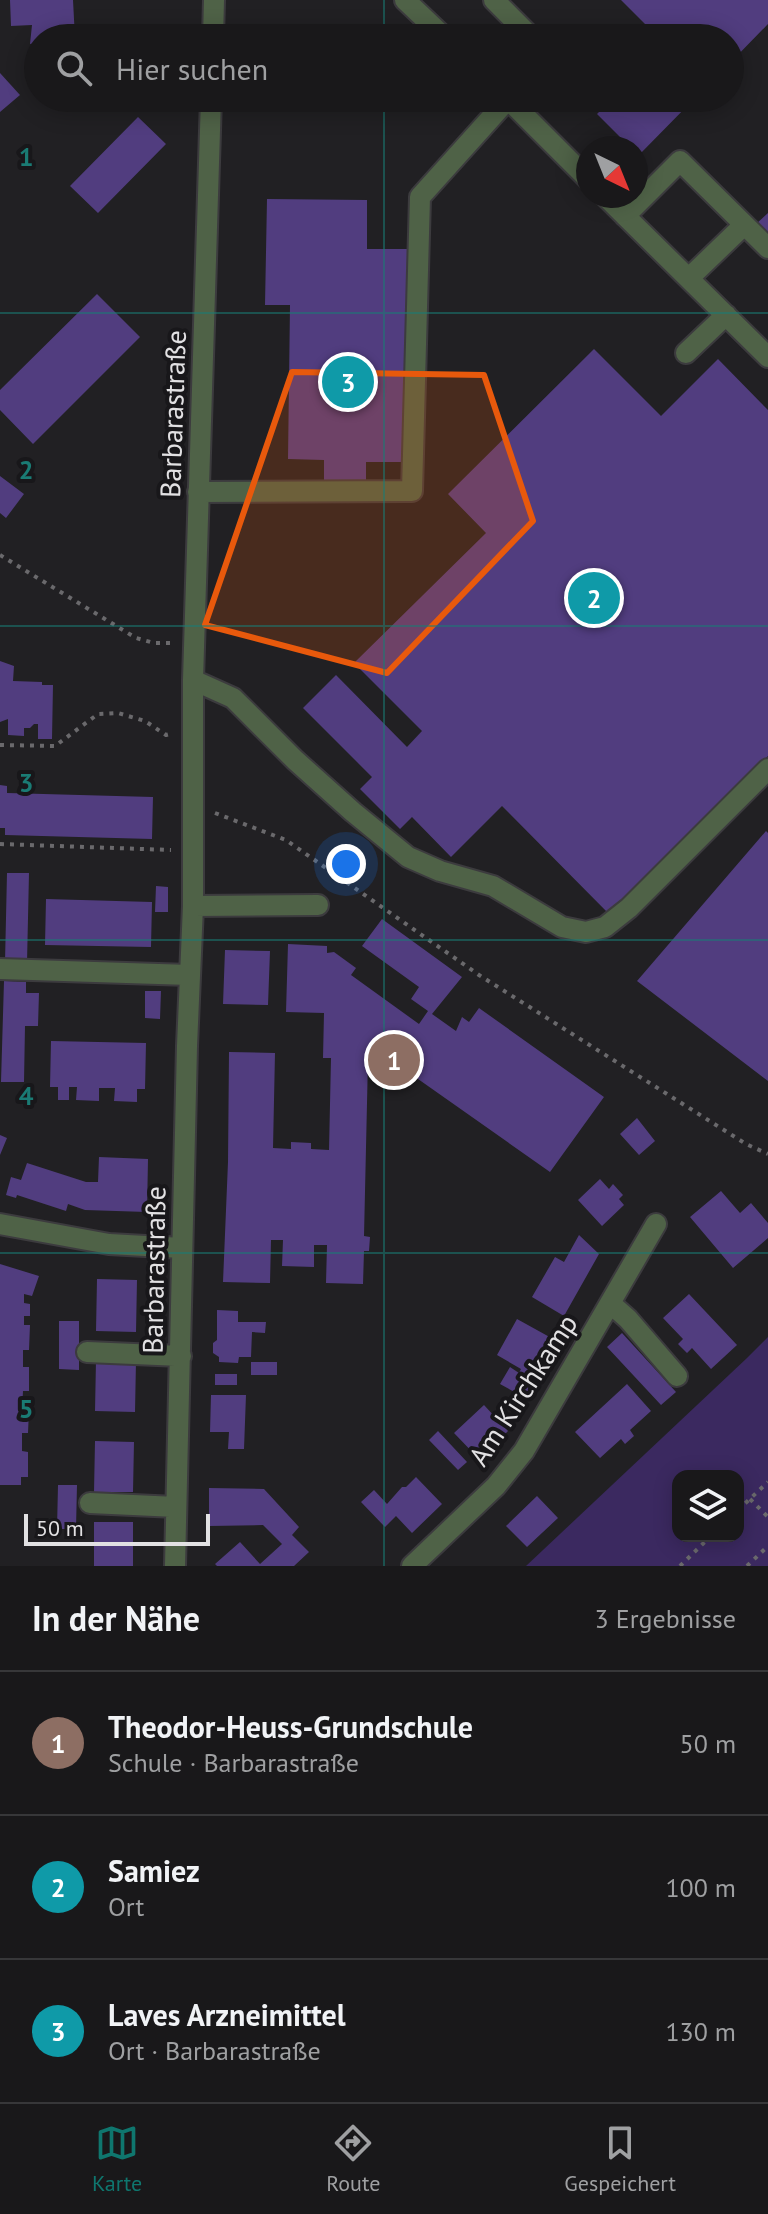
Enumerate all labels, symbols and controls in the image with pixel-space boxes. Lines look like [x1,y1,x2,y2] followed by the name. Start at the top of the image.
[24,24,744,112] search box
[52,46,96,90] icon: search
[116,49,268,88] text: Hier suchen
[576,136,648,208] north arrow
[19,140,33,173] text: 1
[151,330,194,498] street label: Barbarastraße
[322,352,374,412] pin: 3
[19,453,33,486] text: 2
[568,568,620,628] pin: 2
[19,766,33,799] text: 3
[326,844,366,884] your location
[368,1030,420,1090] pin: 1
[19,1079,34,1112] text: 4
[134,1186,173,1354] street label: Barbarastraße
[460,1307,585,1473] street label: Am Kirchkamp
[19,1392,33,1425] text: 5
[672,1470,744,1542] map controls
[672,1470,744,1542] button: layers
[24,1510,210,1546] scale bar
[36,1514,84,1542] text: 50 m
[32,1596,200,1640] text: In der Nähe
[595,1602,736,1635] text: 3 Ergebnisse
[108,1707,473,1746] text: Theodor-Heuss-Grundschule
[51,1727,65,1760] text: 1
[680,1727,736,1760] text: 50 m
[108,1746,359,1779] text: Schule · Barbarastraße
[108,1851,200,1890] text: Samiez
[51,1871,65,1904] text: 2
[665,1871,736,1904] text: 100 m
[108,1890,144,1923] text: Ort
[108,1995,346,2034] text: Laves Arzneimittel
[51,2015,65,2048] text: 3
[665,2015,736,2048] text: 130 m
[108,2034,321,2067] text: Ort · Barbarastraße
[92,2121,142,2197] tab: Karte
[326,2121,380,2197] tab: Route
[564,2121,676,2197] tab: Gespeichert

